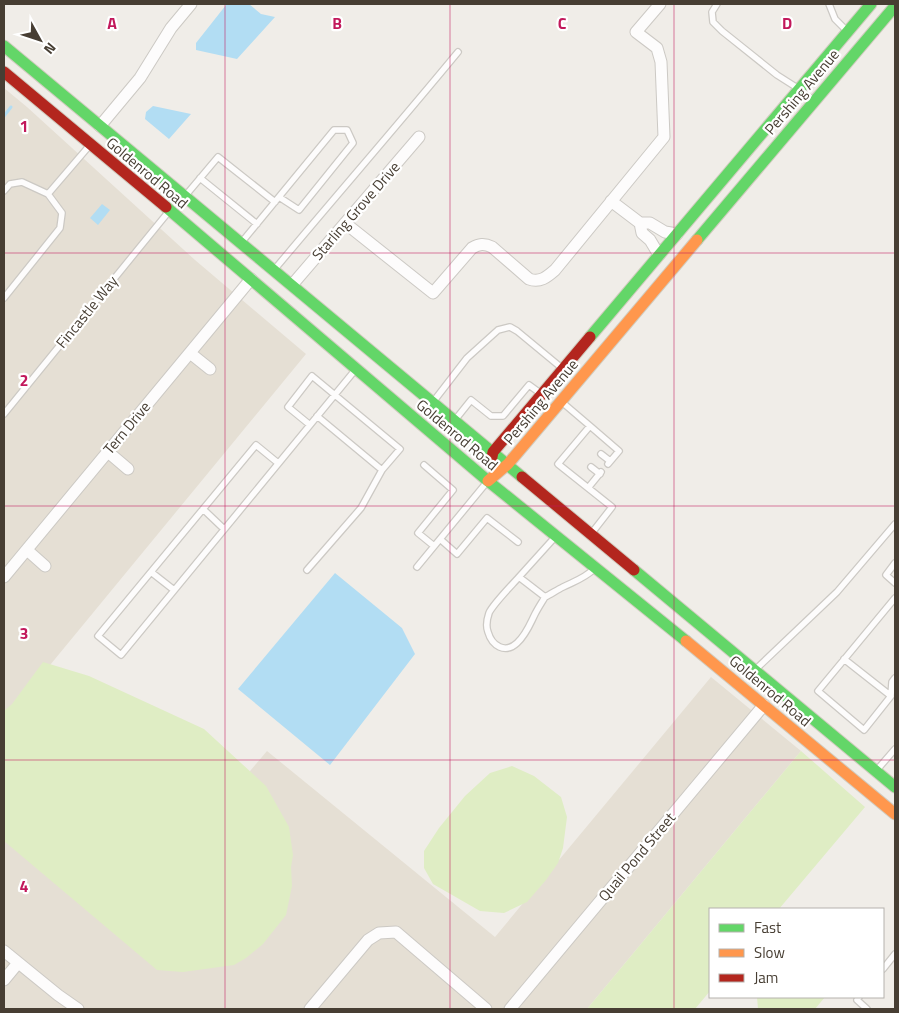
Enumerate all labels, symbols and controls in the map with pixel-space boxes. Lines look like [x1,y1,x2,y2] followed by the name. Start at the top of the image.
[107,11,117,35] text: A
[332,11,342,35] text: B
[558,11,567,35] text: C
[782,11,792,35] text: D
[15,15,65,65] north arrow
[39,38,62,59] text: N
[759,44,844,140] street label: Pershing Avenue
[20,114,28,138] text: 1
[101,131,193,214] street label: Goldenrod Road
[306,156,405,265] street label: Starling Grove Drive
[50,270,123,353] street label: Fincastle Way
[498,354,583,450] street label: Pershing Avenue
[20,368,28,392] text: 2
[411,393,503,476] street label: Goldenrod Road
[97,396,156,459] street label: Tern Drive
[20,621,28,645] text: 3
[724,649,816,732] street label: Goldenrod Road
[592,807,681,906] street label: Quail Pond Street
[20,874,29,898] text: 4
[709,908,884,998] legend
[754,916,782,939] text: Fast
[754,941,785,964] text: Slow
[754,966,778,989] text: Jam

